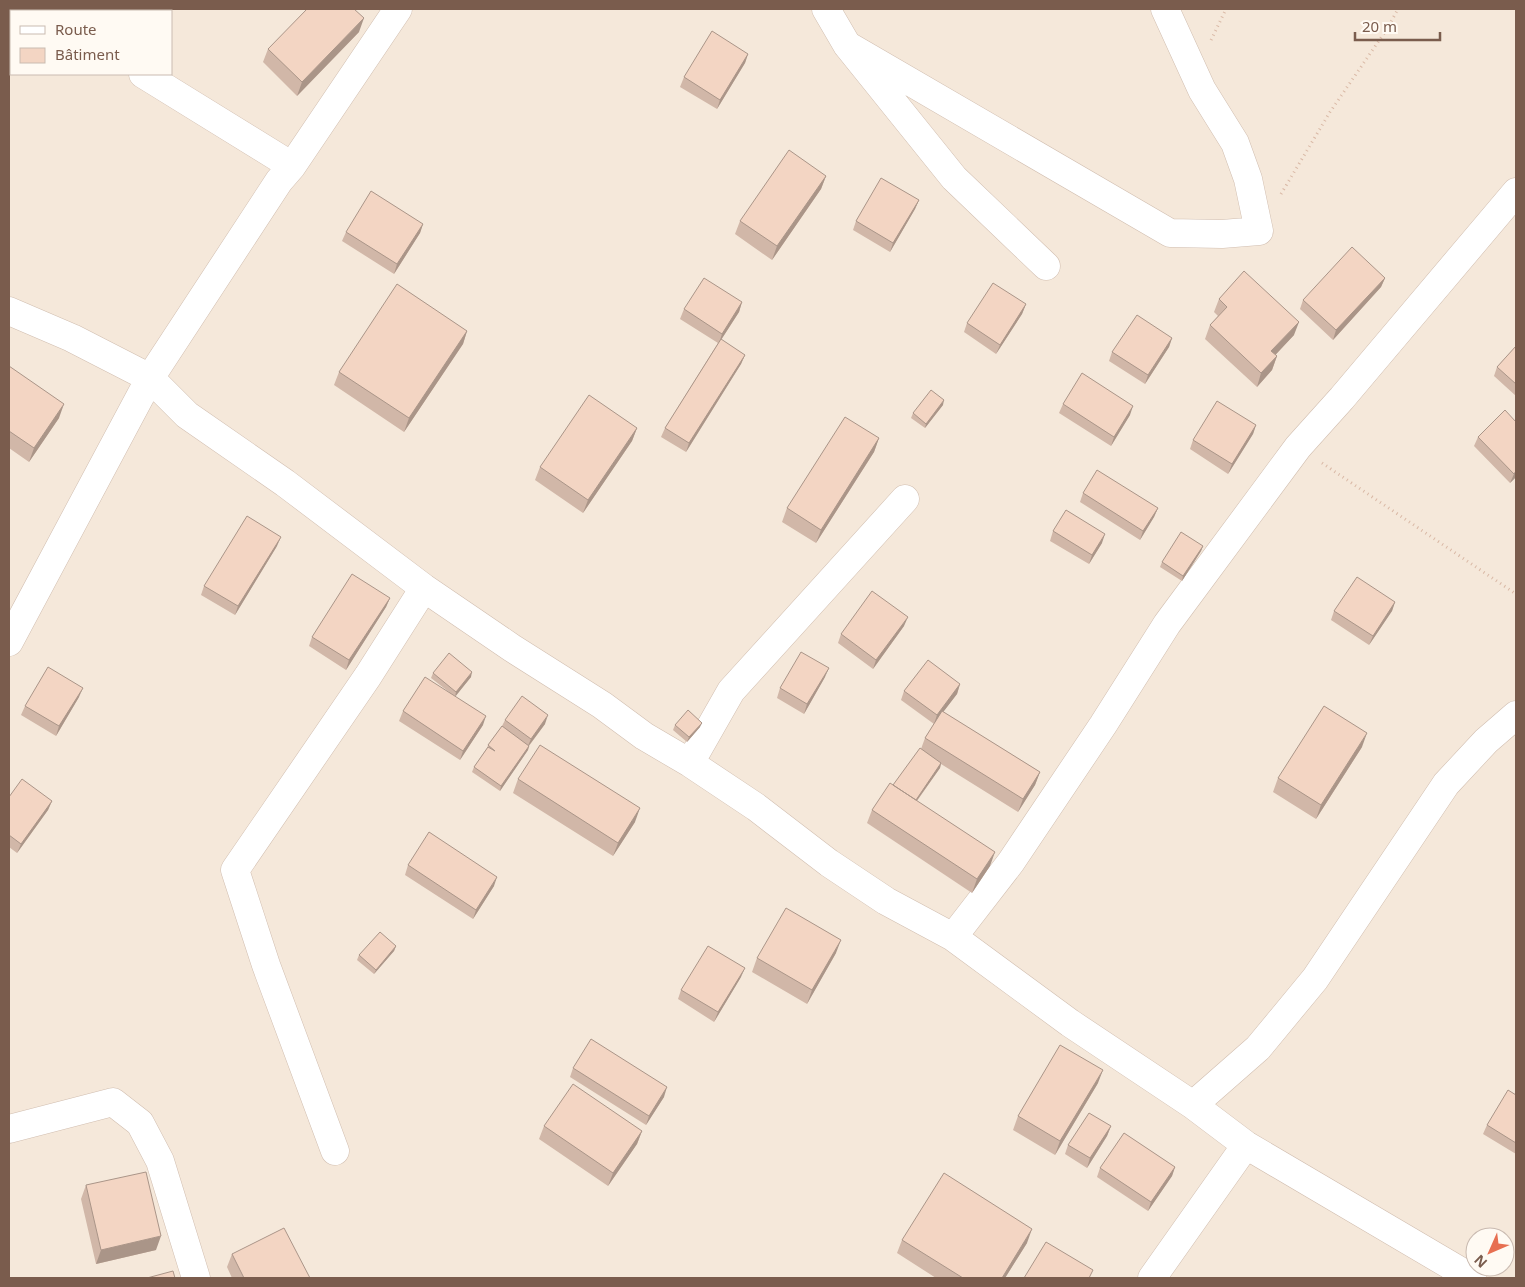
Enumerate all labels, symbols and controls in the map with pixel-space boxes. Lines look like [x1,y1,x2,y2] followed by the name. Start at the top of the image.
[10,10,172,75] legend
[1355,10,1440,42] scale bar
[1362,16,1397,36] text: 20 m
[55,19,97,39] text: Route
[55,44,120,64] text: Bâtiment
[1465,1227,1515,1277] north arrow
[1470,1251,1491,1272] text: N

